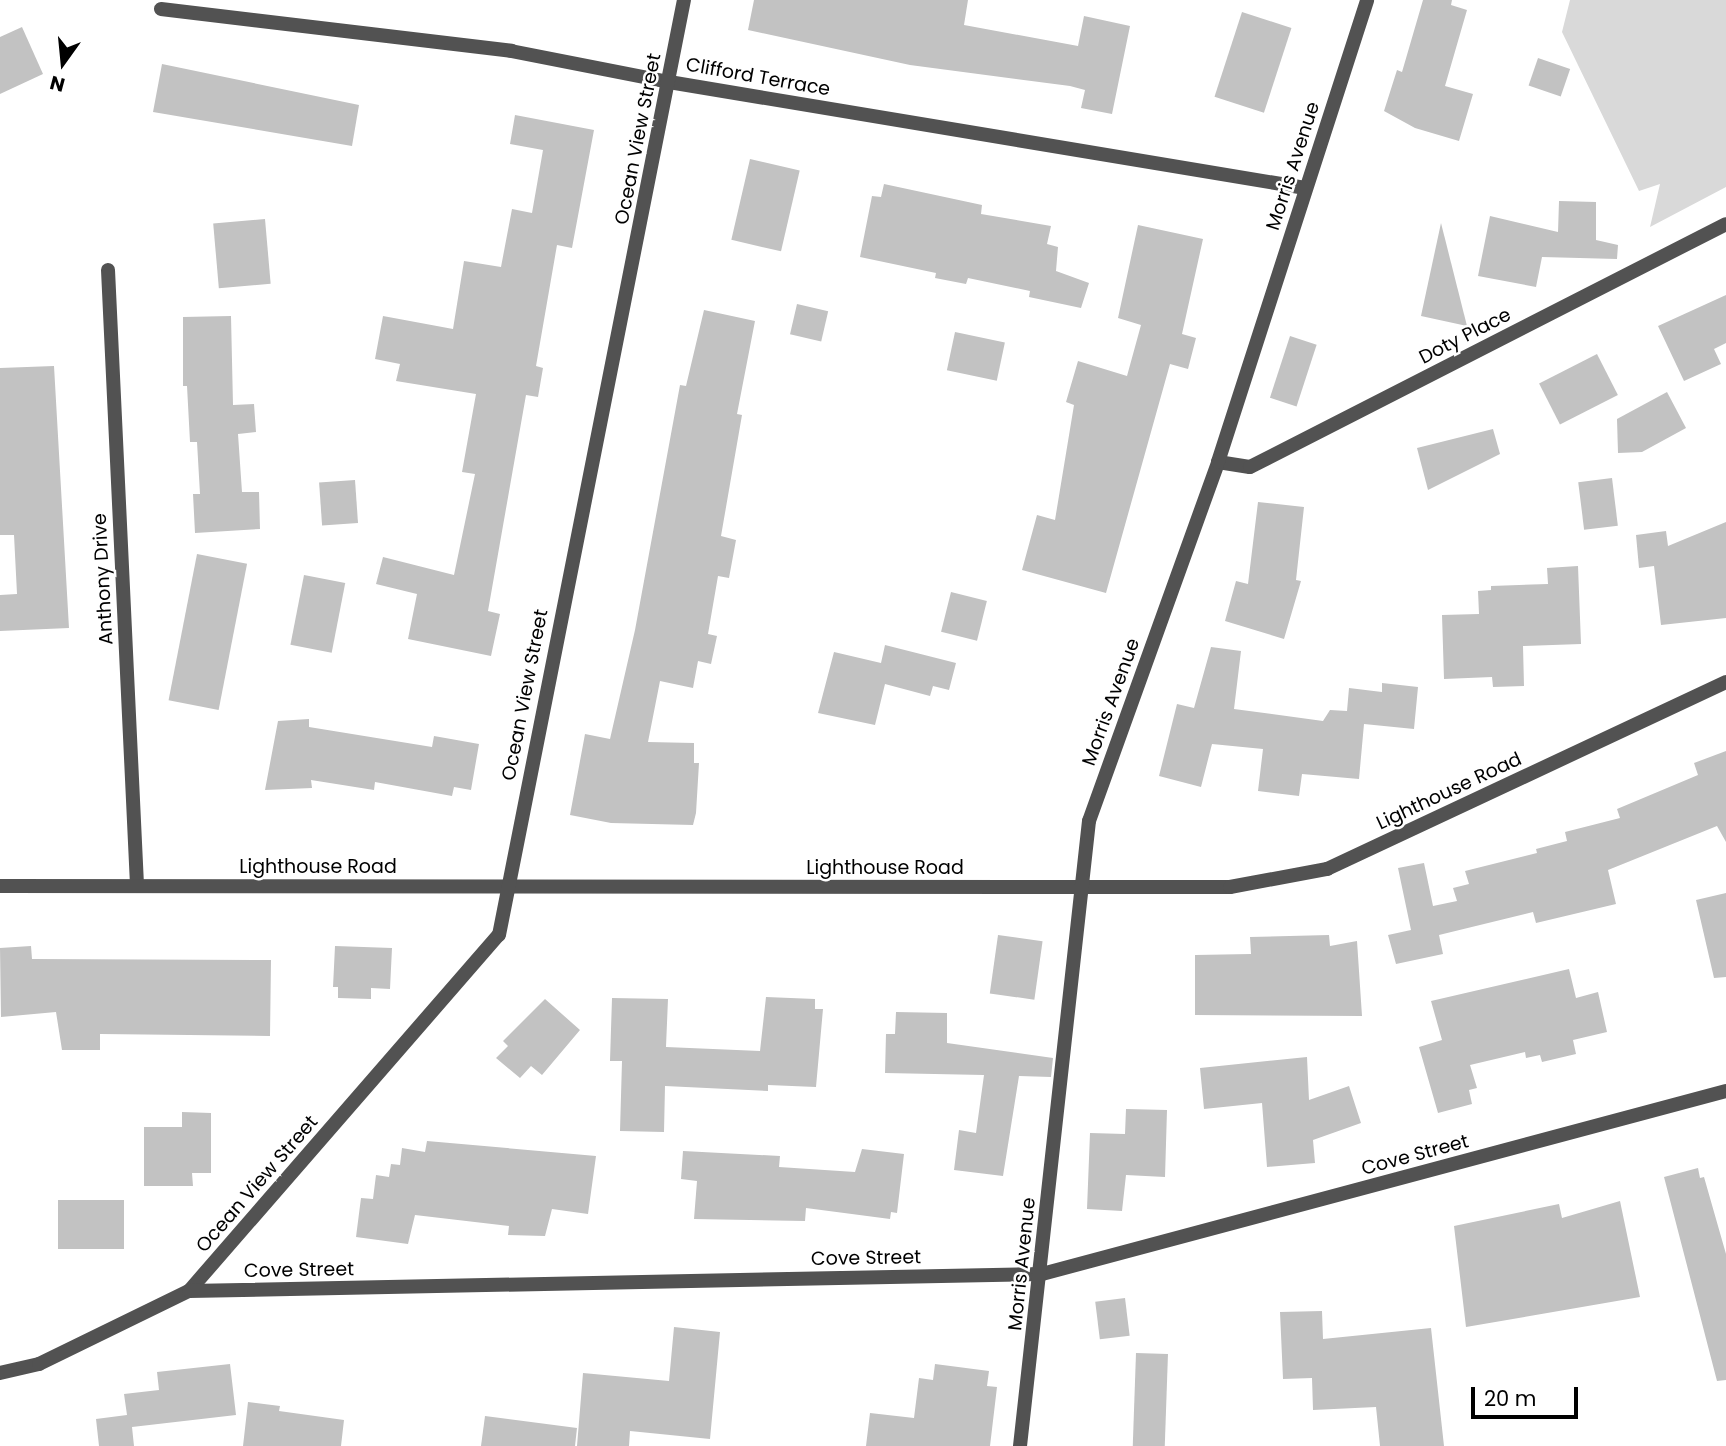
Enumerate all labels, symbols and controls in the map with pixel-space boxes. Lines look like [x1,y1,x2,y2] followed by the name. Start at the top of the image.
[28,28,98,98] north arrow
[610,51,666,227] street label: Ocean View Street
[684,53,832,101] street label: Clifford Terrace
[47,69,68,99] text: N
[1261,99,1325,233] street label: Morris Avenue
[1415,303,1515,369] street label: Doty Place
[88,513,118,645] street label: Anthony Drive
[497,607,553,783] street label: Ocean View Street
[1077,635,1145,769] street label: Morris Avenue
[1373,747,1525,835] street label: Lighthouse Road
[239,856,397,878] street label: Lighthouse Road
[806,857,964,879] street label: Lighthouse Road
[191,1111,323,1257] street label: Ocean View Street
[1359,1130,1471,1180] street label: Cove Street
[1004,1196,1040,1332] street label: Morris Avenue
[811,1246,921,1270] street label: Cove Street
[244,1258,354,1282] street label: Cove Street
[1474,1372,1581,1416] scale bar
[1484,1384,1537,1413] text: 20 m

